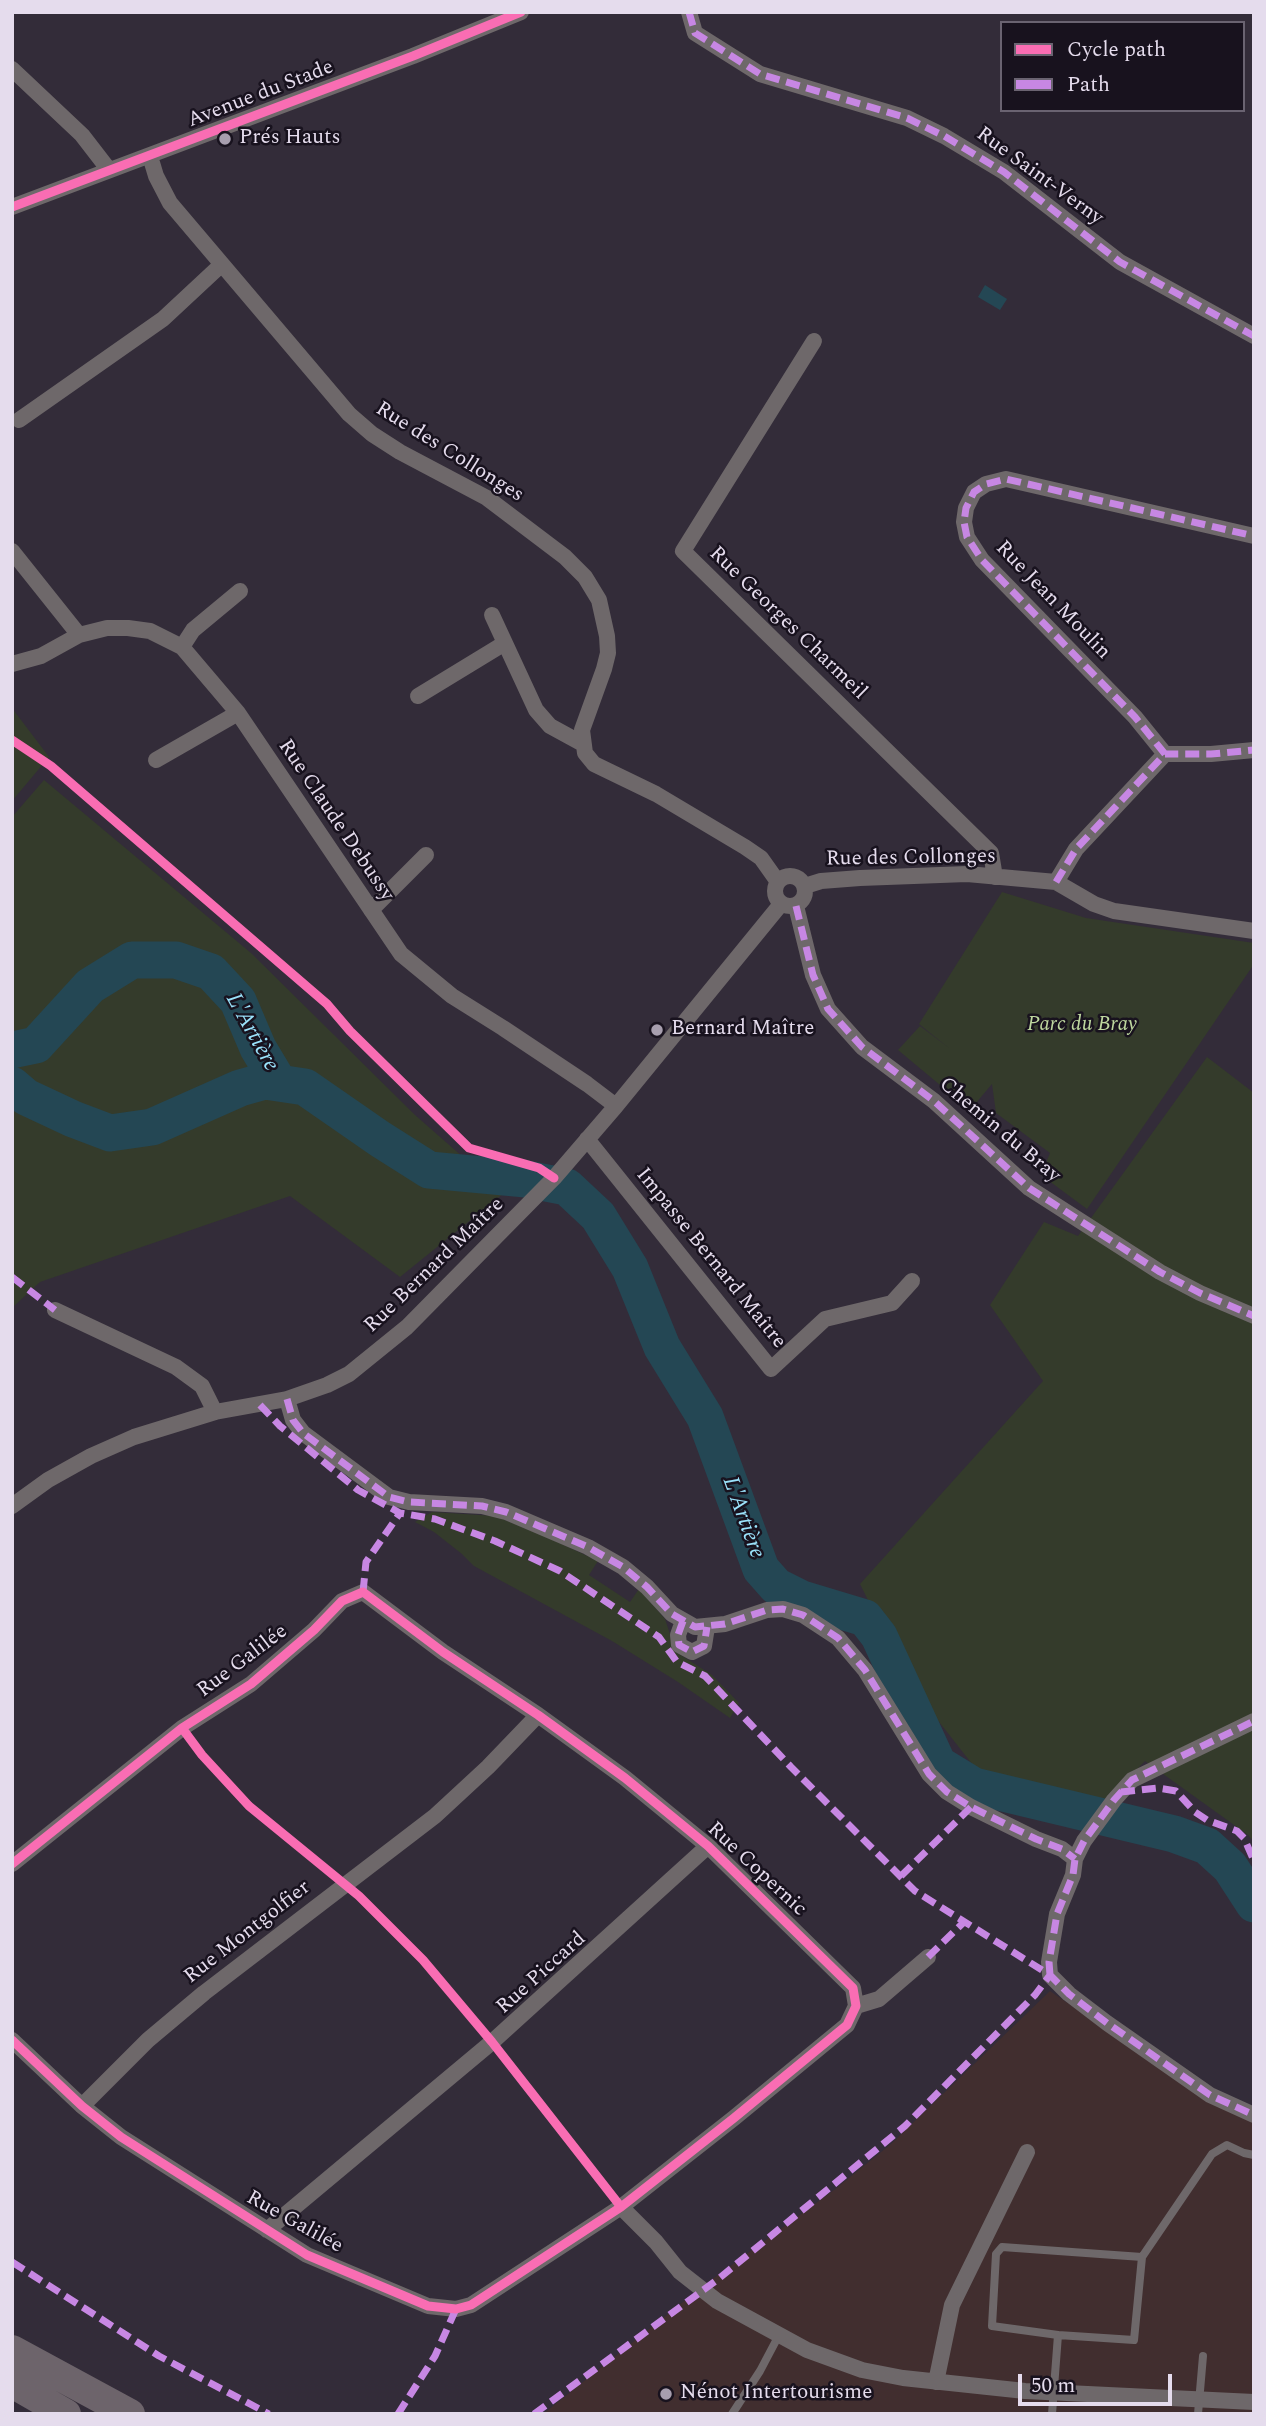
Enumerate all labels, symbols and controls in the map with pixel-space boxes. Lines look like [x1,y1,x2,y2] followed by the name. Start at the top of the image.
[1000,21,1245,112] legend
[1067,34,1166,66] text: Cycle path
[184,56,338,134] street label: Avenue du Stade
[1067,69,1110,101] text: Path
[971,122,1107,232] street label: Rue Saint-Verny
[239,126,341,152] place label: Prés Hauts
[217,131,233,147] marker: Prés Hauts
[370,397,528,509] street label: Rue des Collonges
[989,536,1115,666] street label: Rue Jean Moulin
[703,542,871,706] street label: Rue Georges Charmeil
[272,735,398,907] street label: Rue Claude Debussy
[826,845,996,873] street label: Rue des Collonges
[218,989,284,1077] water label: L'Artière
[1027,1013,1137,1039] park label: Parc du Bray
[671,1017,814,1043] place label: Bernard Maître
[649,1022,665,1038] marker: Bernard Maître
[933,1073,1065,1189] street label: Chemin du Bray
[629,1164,791,1354] street label: Impasse Bernard Maître
[360,1193,510,1339] street label: Rue Bernard Maître
[714,1473,770,1563] water label: L'Artière
[193,1620,293,1704] street label: Rue Galilée
[701,1818,811,1922] street label: Rue Copernic
[180,1876,316,1990] street label: Rue Montgolfier
[492,1927,592,2021] street label: Rue Piccard
[241,2186,347,2260] street label: Rue Galilée
[1021,2360,1175,2404] scale bar
[1031,2370,1075,2402] text: 50 m
[680,2381,872,2407] place label: Nénot Intertourisme
[658,2386,674,2402] marker: Nénot Intertourisme

